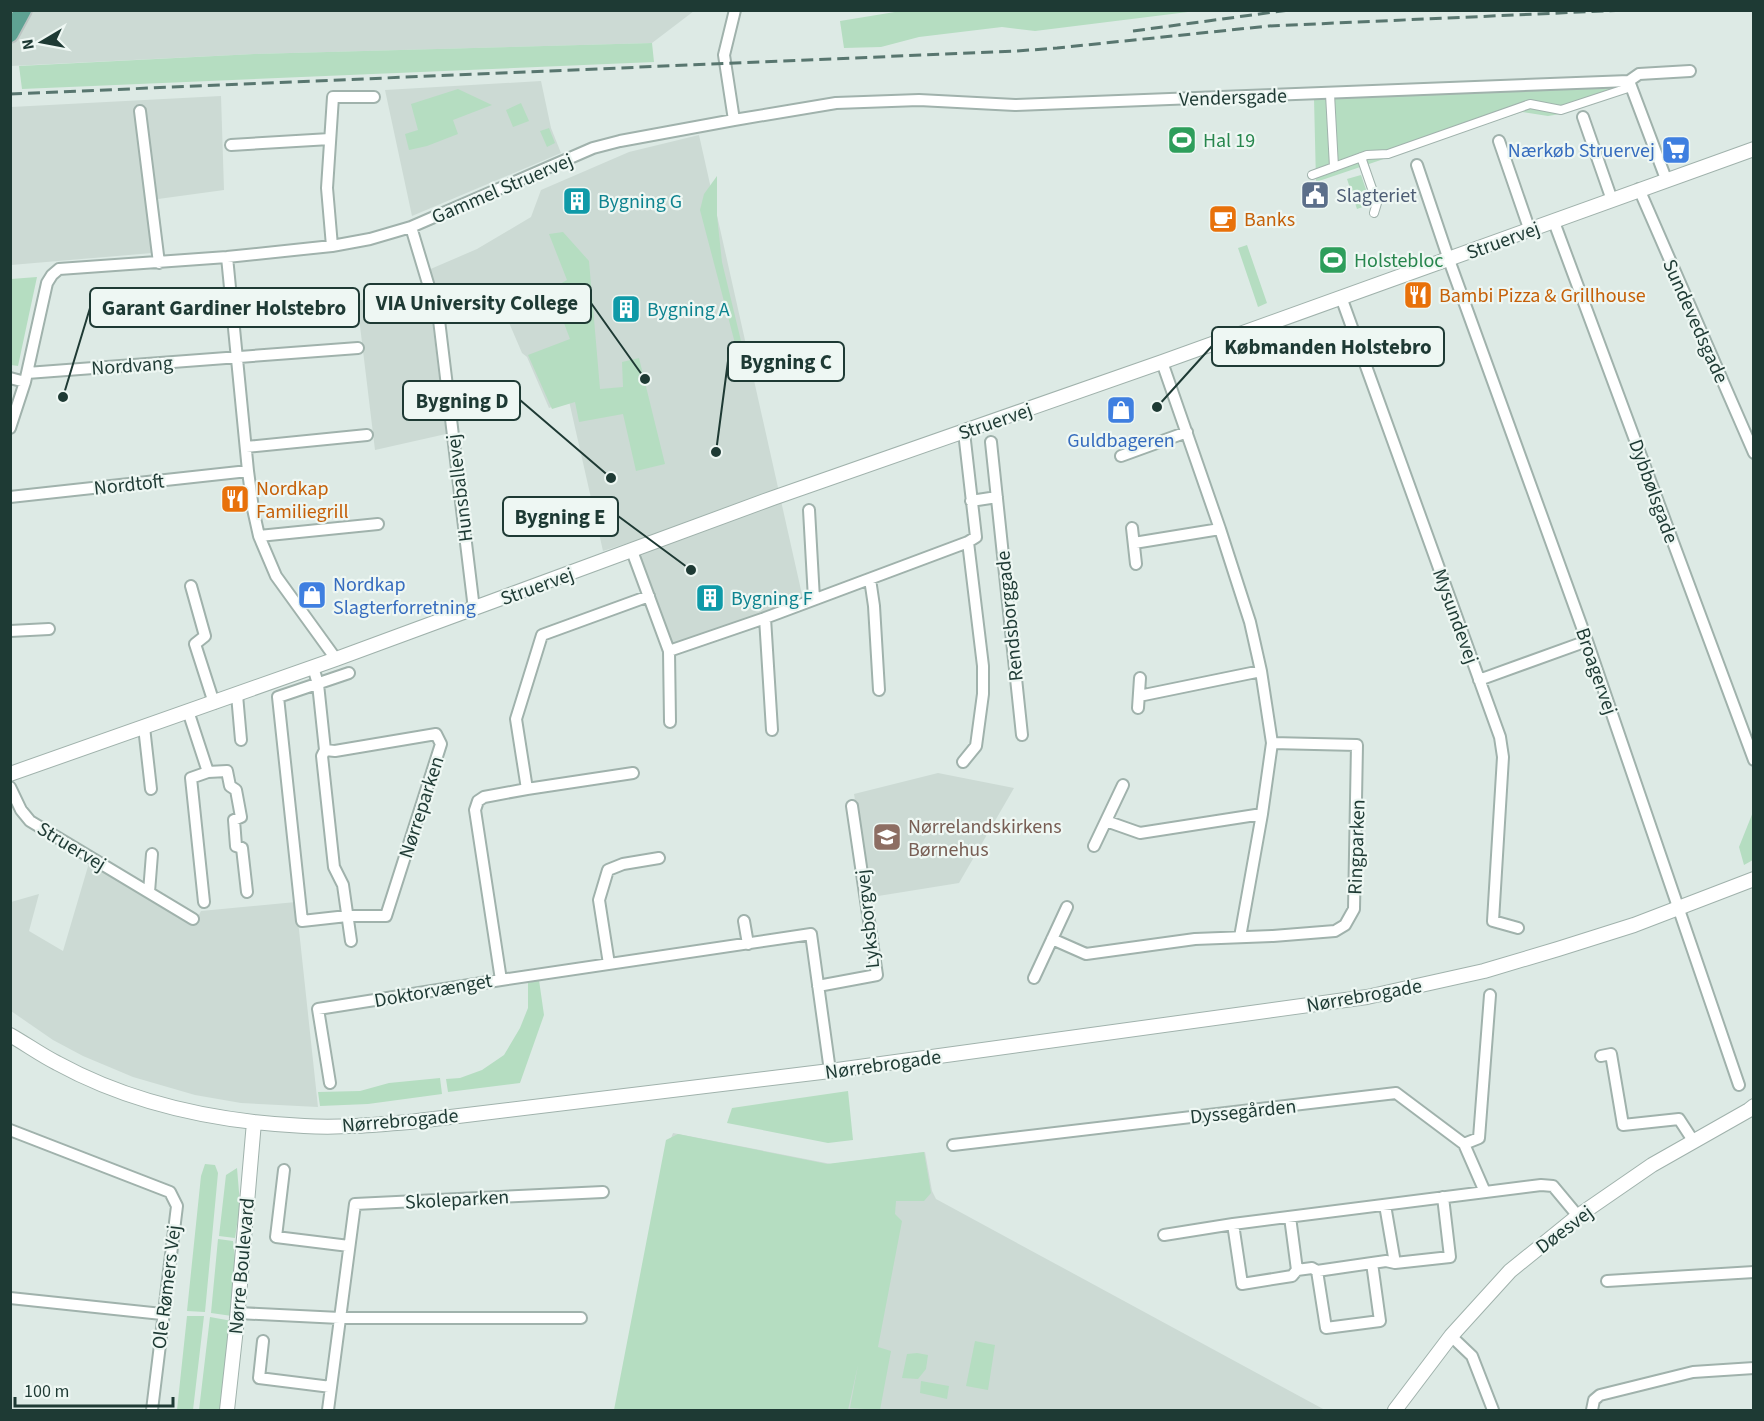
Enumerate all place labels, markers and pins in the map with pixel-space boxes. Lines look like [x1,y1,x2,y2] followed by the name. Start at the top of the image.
[1166,124,1198,156] sports icon: Hal 19
[1203,127,1255,155] place label: Hal 19
[1660,134,1692,166] supermarket icon: Nærkøb Struervej
[1508,137,1655,165] place label: Nærkøb Struervej
[1299,179,1331,211] public building icon: Slagteriet
[1336,182,1417,210] place label: Slagteriet
[561,185,593,217] building icon: Bygning G
[598,188,682,216] place label: Bygning G
[1207,203,1239,235] cafe icon: Banks
[1244,206,1295,234] place label: Banks
[1317,244,1349,276] sports icon: Holstebloc
[1354,247,1444,275] place label: Holstebloc
[1402,279,1434,311] restaurant icon: Bambi Pizza & Grillhouse
[1439,282,1646,310] place label: Bambi Pizza & Grillhouse
[364,284,591,323] callout: VIA University College
[90,288,359,327] callout: Garant Gardiner Holstebro
[610,293,642,325] building icon: Bygning A
[647,296,730,324] place label: Bygning A
[1212,327,1444,366] callout: Købmanden Holstebro
[728,342,844,381] callout: Bygning C
[403,381,520,420] callout: Bygning D
[1105,394,1137,426] shop icon: Guldbageren
[1067,427,1175,455] place label: Guldbageren
[256,475,349,526] place label: Nordkap Familiegrill
[219,483,251,515] restaurant icon: Nordkap Familiegrill
[503,497,618,536] callout: Bygning E
[333,571,476,622] place label: Nordkap Slagterforretning
[296,579,328,611] shop icon: Nordkap Slagterforretning
[694,582,726,614] building icon: Bygning F
[731,585,813,613] place label: Bygning F
[908,813,1062,864] place label: Nørrelandskirkens Børnehus
[871,821,903,853] school or university icon: Nørrelandskirkens Børnehus

